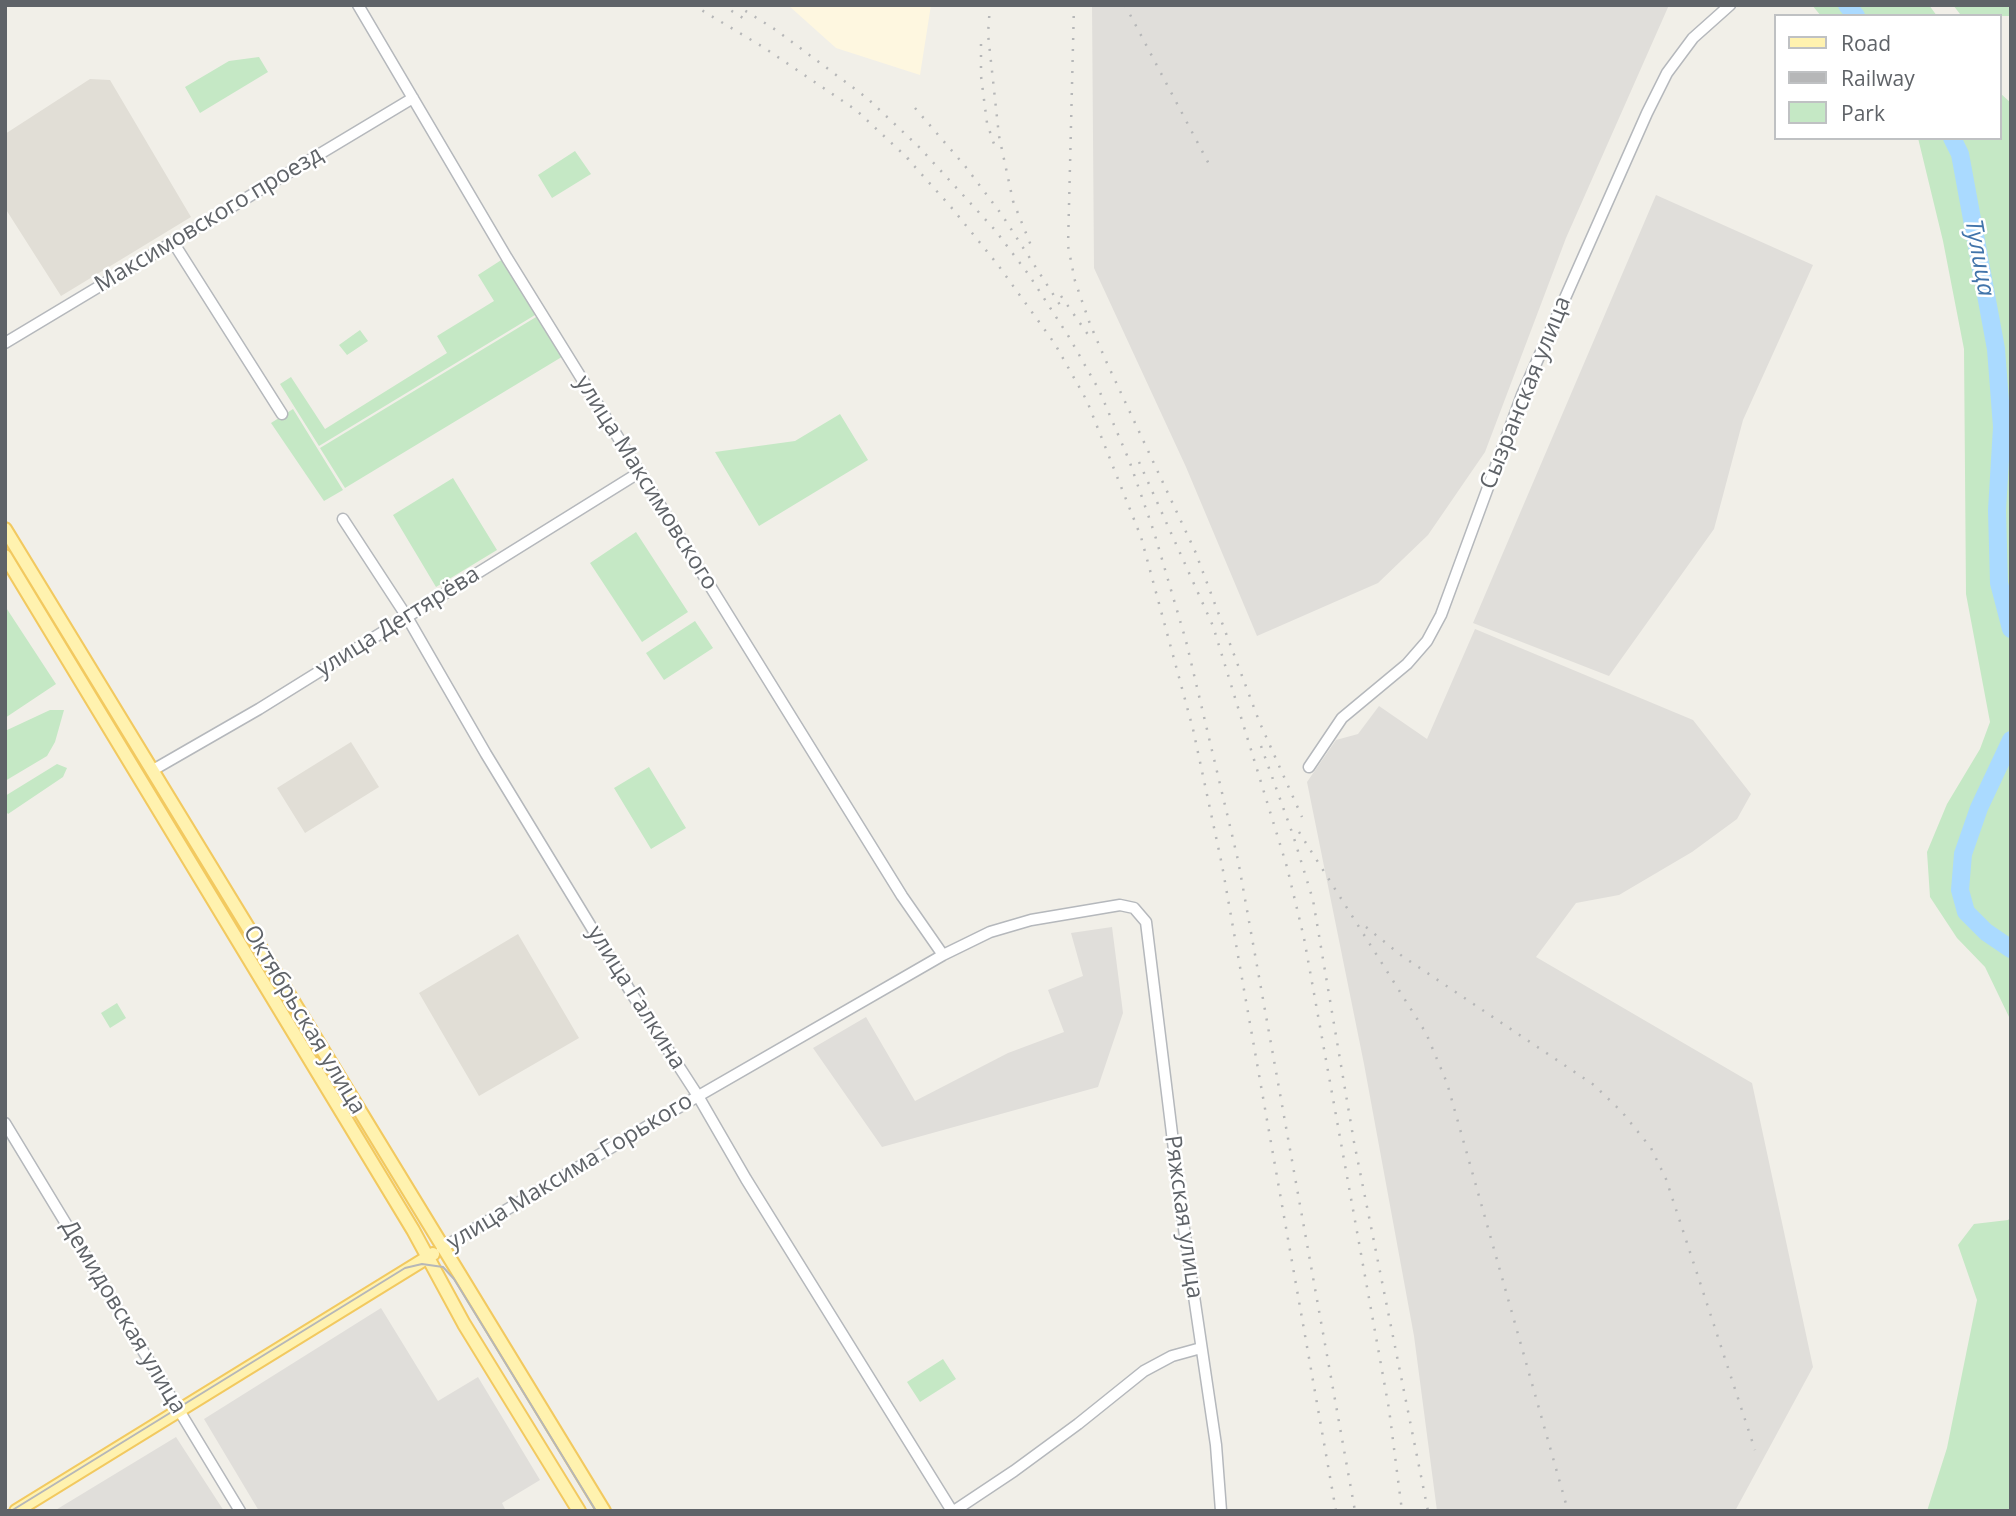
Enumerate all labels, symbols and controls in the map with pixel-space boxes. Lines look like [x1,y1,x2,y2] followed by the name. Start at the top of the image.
[1774,14,2002,140] legend
[1841,29,1891,57] text: Road
[1841,64,1915,92] text: Railway
[1841,99,1885,127] text: Park
[90,141,328,299] street label: Максимовского проезд
[1958,217,2000,299] water label: Тулица
[1475,293,1577,493] street label: Сызранская улица
[569,371,723,595] street label: улица Максимовского
[311,561,485,683] street label: улица Дегтярёва
[237,921,371,1119] street label: Октябрьская улица
[581,921,691,1075] street label: улица Галкина
[442,1088,698,1256] street label: улица Максима Горького
[1158,1134,1208,1300] street label: Ряжская улица
[54,1215,192,1419] street label: Демидовская улица

